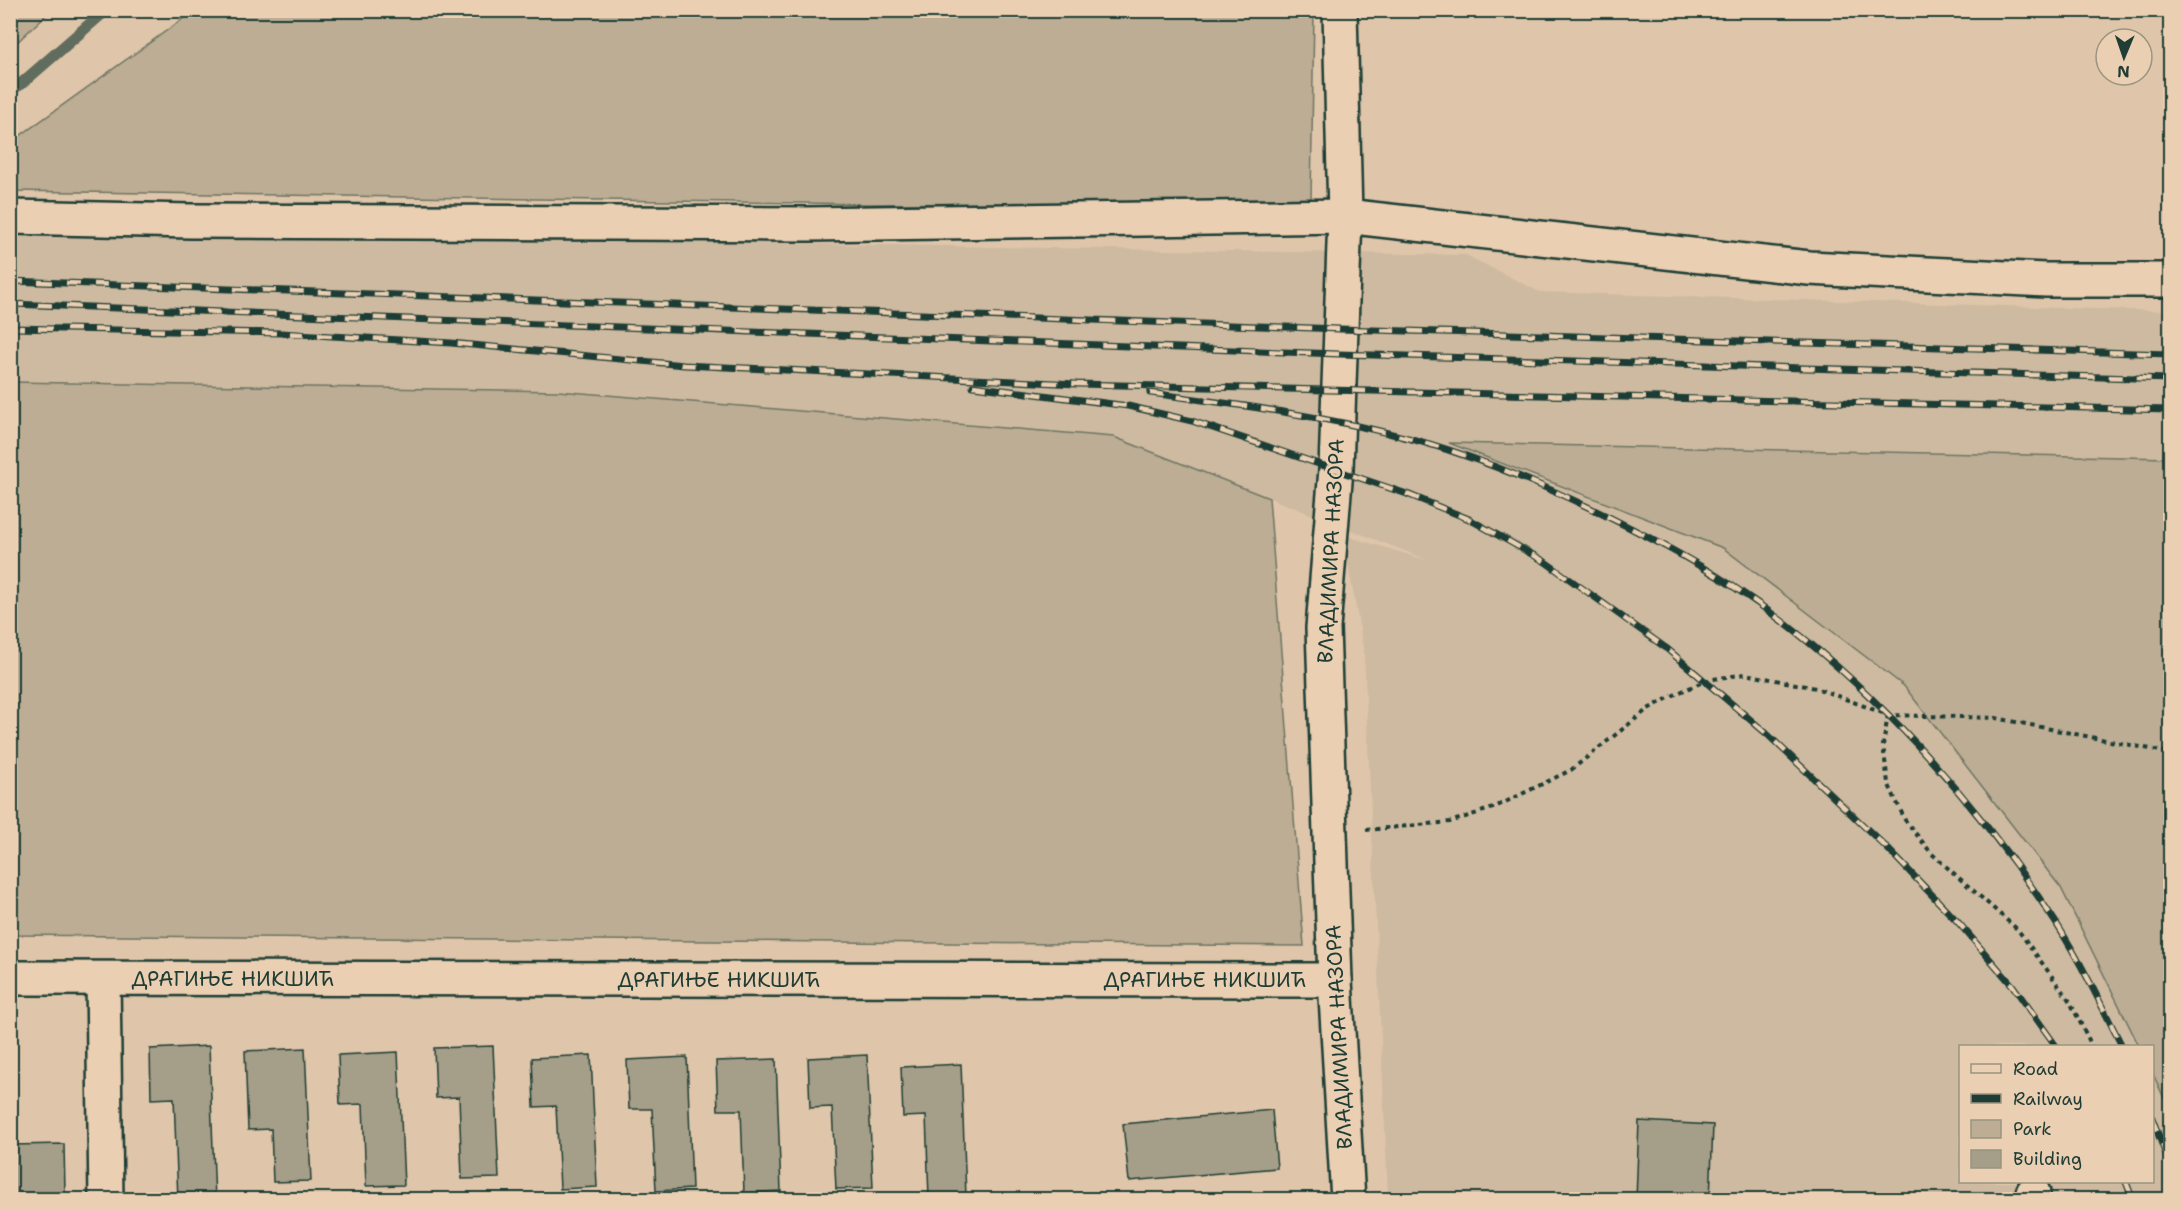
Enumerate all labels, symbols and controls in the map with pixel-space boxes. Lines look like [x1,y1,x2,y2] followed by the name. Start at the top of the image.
[2094,27,2154,87] north arrow
[2117,61,2130,82] text: N
[1311,438,1351,664] street label: ВЛАДИМИРА НАЗОРА
[1319,924,1359,1150] street label: ВЛАДИМИРА НАЗОРА
[132,965,334,993] street label: ДРАГИЊЕ НИКШИЋ
[618,966,820,994] street label: ДРАГИЊЕ НИКШИЋ
[1104,966,1306,994] street label: ДРАГИЊЕ НИКШИЋ
[1959,1045,2154,1183] legend
[2013,1057,2058,1081] text: Road
[2013,1087,2083,1111] text: Railway
[2013,1117,2052,1141] text: Park
[2013,1147,2082,1171] text: Building

